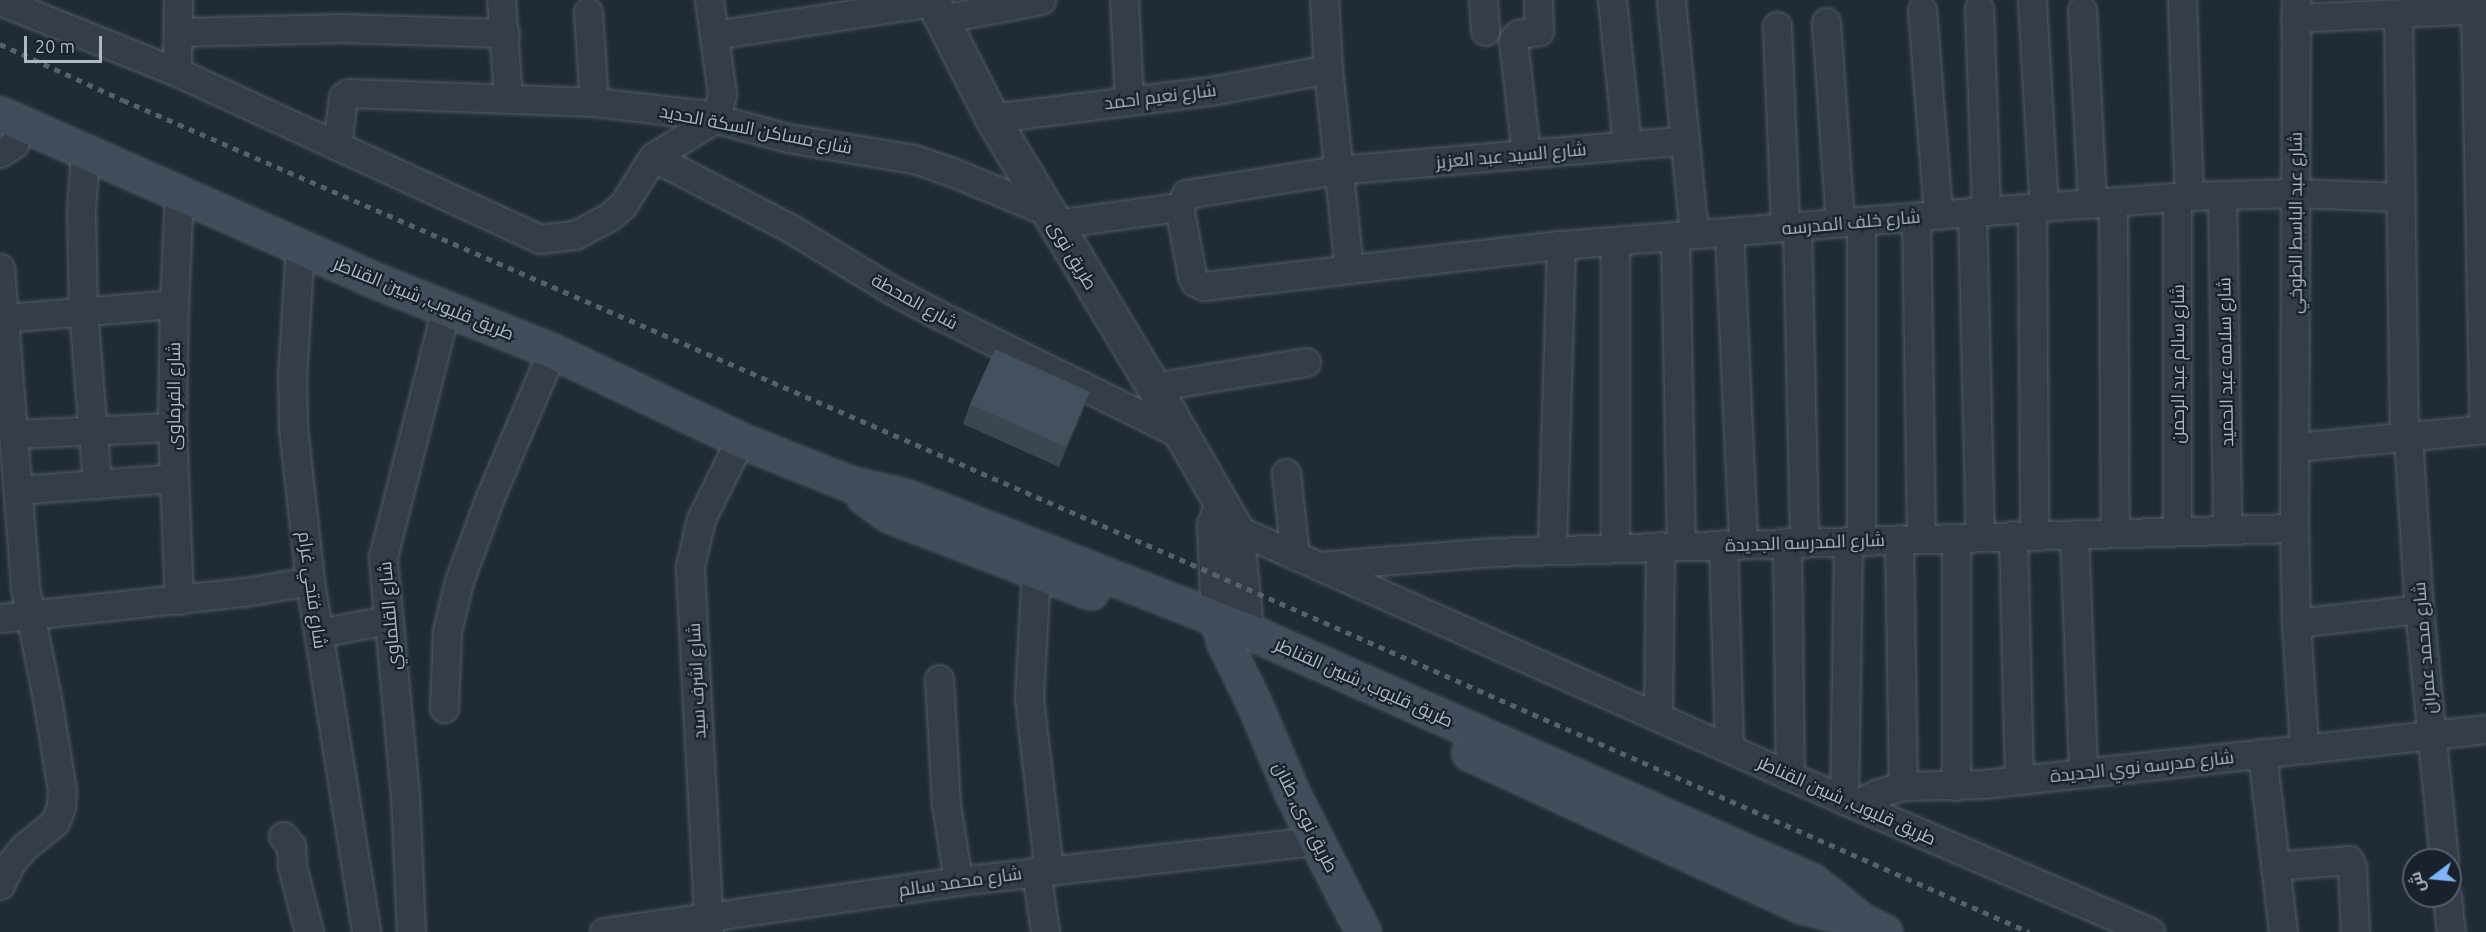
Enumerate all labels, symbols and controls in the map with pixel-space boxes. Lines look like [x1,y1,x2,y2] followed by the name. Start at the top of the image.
[27,24,105,62] scale bar
[35,36,75,56] text: 20 m
[1103,78,1217,114] street label: شارع نعيم احمد
[658,100,854,158] street label: شارع مساكن السكة الحديد
[2284,132,2306,314] street label: شارع عبد الباسط الطوخي
[1435,138,1587,172] street label: شارع السيد عبد العزيز
[1781,205,1921,239] street label: شارع خلف المدرسه
[1044,217,1102,293] street label: طريق نوى
[330,252,518,344] street label: طريق قليوب, شبين القناطر
[868,268,962,334] street label: شارع المحطة
[2213,277,2237,447] street label: شارع سلامه عبد الحميد
[2166,284,2188,444] street label: شارع سالم عبد الرحمن
[162,342,184,450] street label: شارع الفرماوى
[1725,528,1885,556] street label: شارع المدرسه الجديدة
[294,530,332,650] street label: شارع فتحي غرام
[373,561,405,671] street label: شارع القلماوي
[2407,581,2441,715] street label: شارع محمد عمران
[682,622,710,740] street label: شارع اشرف سيد
[1271,633,1457,731] street label: طريق قليوب, شبين القناطر
[2049,746,2235,786] street label: شارع مدرسه نوي الجديدة
[1754,751,1940,849] street label: طريق قليوب, شبين القناطر
[1269,758,1343,876] street label: طريق نوى, طنان
[2402,848,2462,908] north arrow
[897,862,1023,900] street label: شارع محمد سالم
[2405,870,2428,895] text: ش

